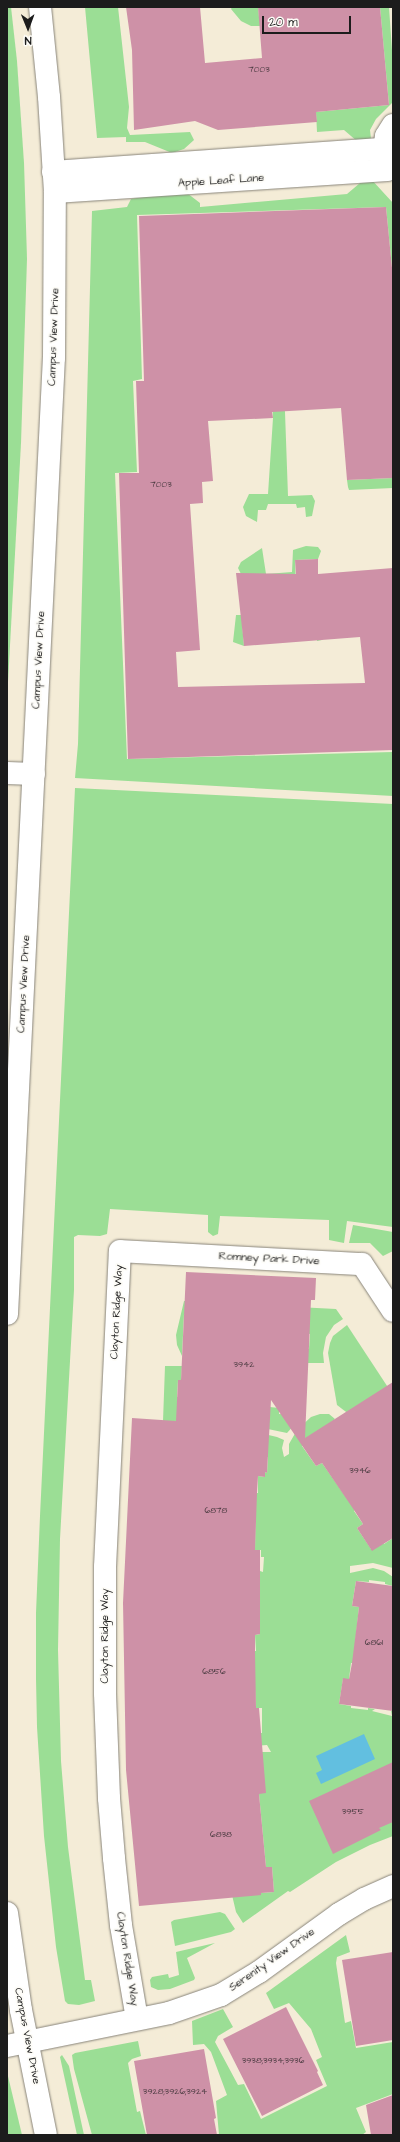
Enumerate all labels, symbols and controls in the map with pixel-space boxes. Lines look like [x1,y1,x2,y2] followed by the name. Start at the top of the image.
[8,8,48,48] north arrow
[264,8,353,34] scale bar
[269,14,298,31] text: 20 m
[25,33,32,48] text: N
[248,65,270,75] house number: 7003
[178,171,264,191] street label: Apple Leaf Lane
[46,288,62,386] street label: Campus View Drive
[150,480,172,490] house number: 7003
[30,611,48,709] street label: Campus View Drive
[15,935,33,1033] street label: Campus View Drive
[218,1250,320,1268] street label: Romney Park Drive
[108,1264,126,1360] street label: Clayton Ridge Way
[234,1360,254,1370] house number: 3942
[349,1466,371,1476] house number: 3946
[205,1506,227,1516] house number: 6878
[98,1589,112,1683] street label: Clayton Ridge Way
[365,1638,383,1648] house number: 6861
[202,1667,226,1677] house number: 6856
[342,1807,364,1817] house number: 3955
[210,1830,232,1840] house number: 6838
[113,1911,141,2007] street label: Clayton Ridge Way
[227,1926,317,1994] street label: Serenity View Drive
[11,1987,43,2085] street label: Campus View Drive
[242,2056,304,2066] house number: 3938;3934;3936
[143,2087,207,2097] house number: 3928;3926;3924

